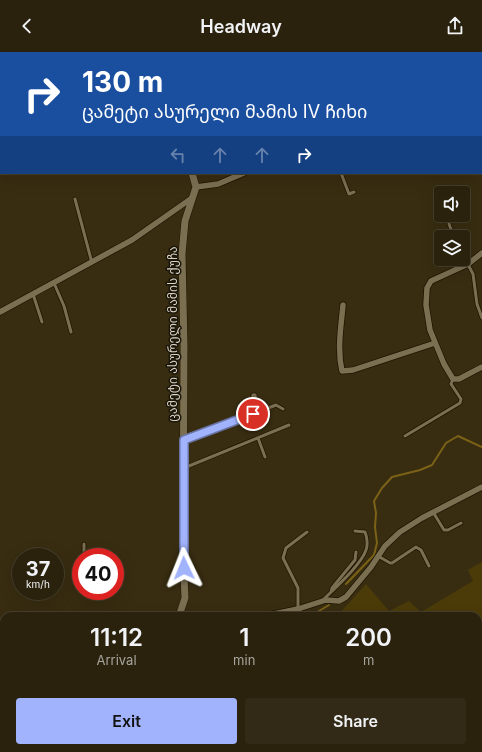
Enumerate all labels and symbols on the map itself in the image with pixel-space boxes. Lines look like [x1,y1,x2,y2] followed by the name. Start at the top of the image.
[165,246,181,422] street label: ცამეტი ასურელი მამის ქუჩა
[236,397,270,431] pin
[163,547,205,589] position arrow
[72,548,124,600] speed limit sign: 40

